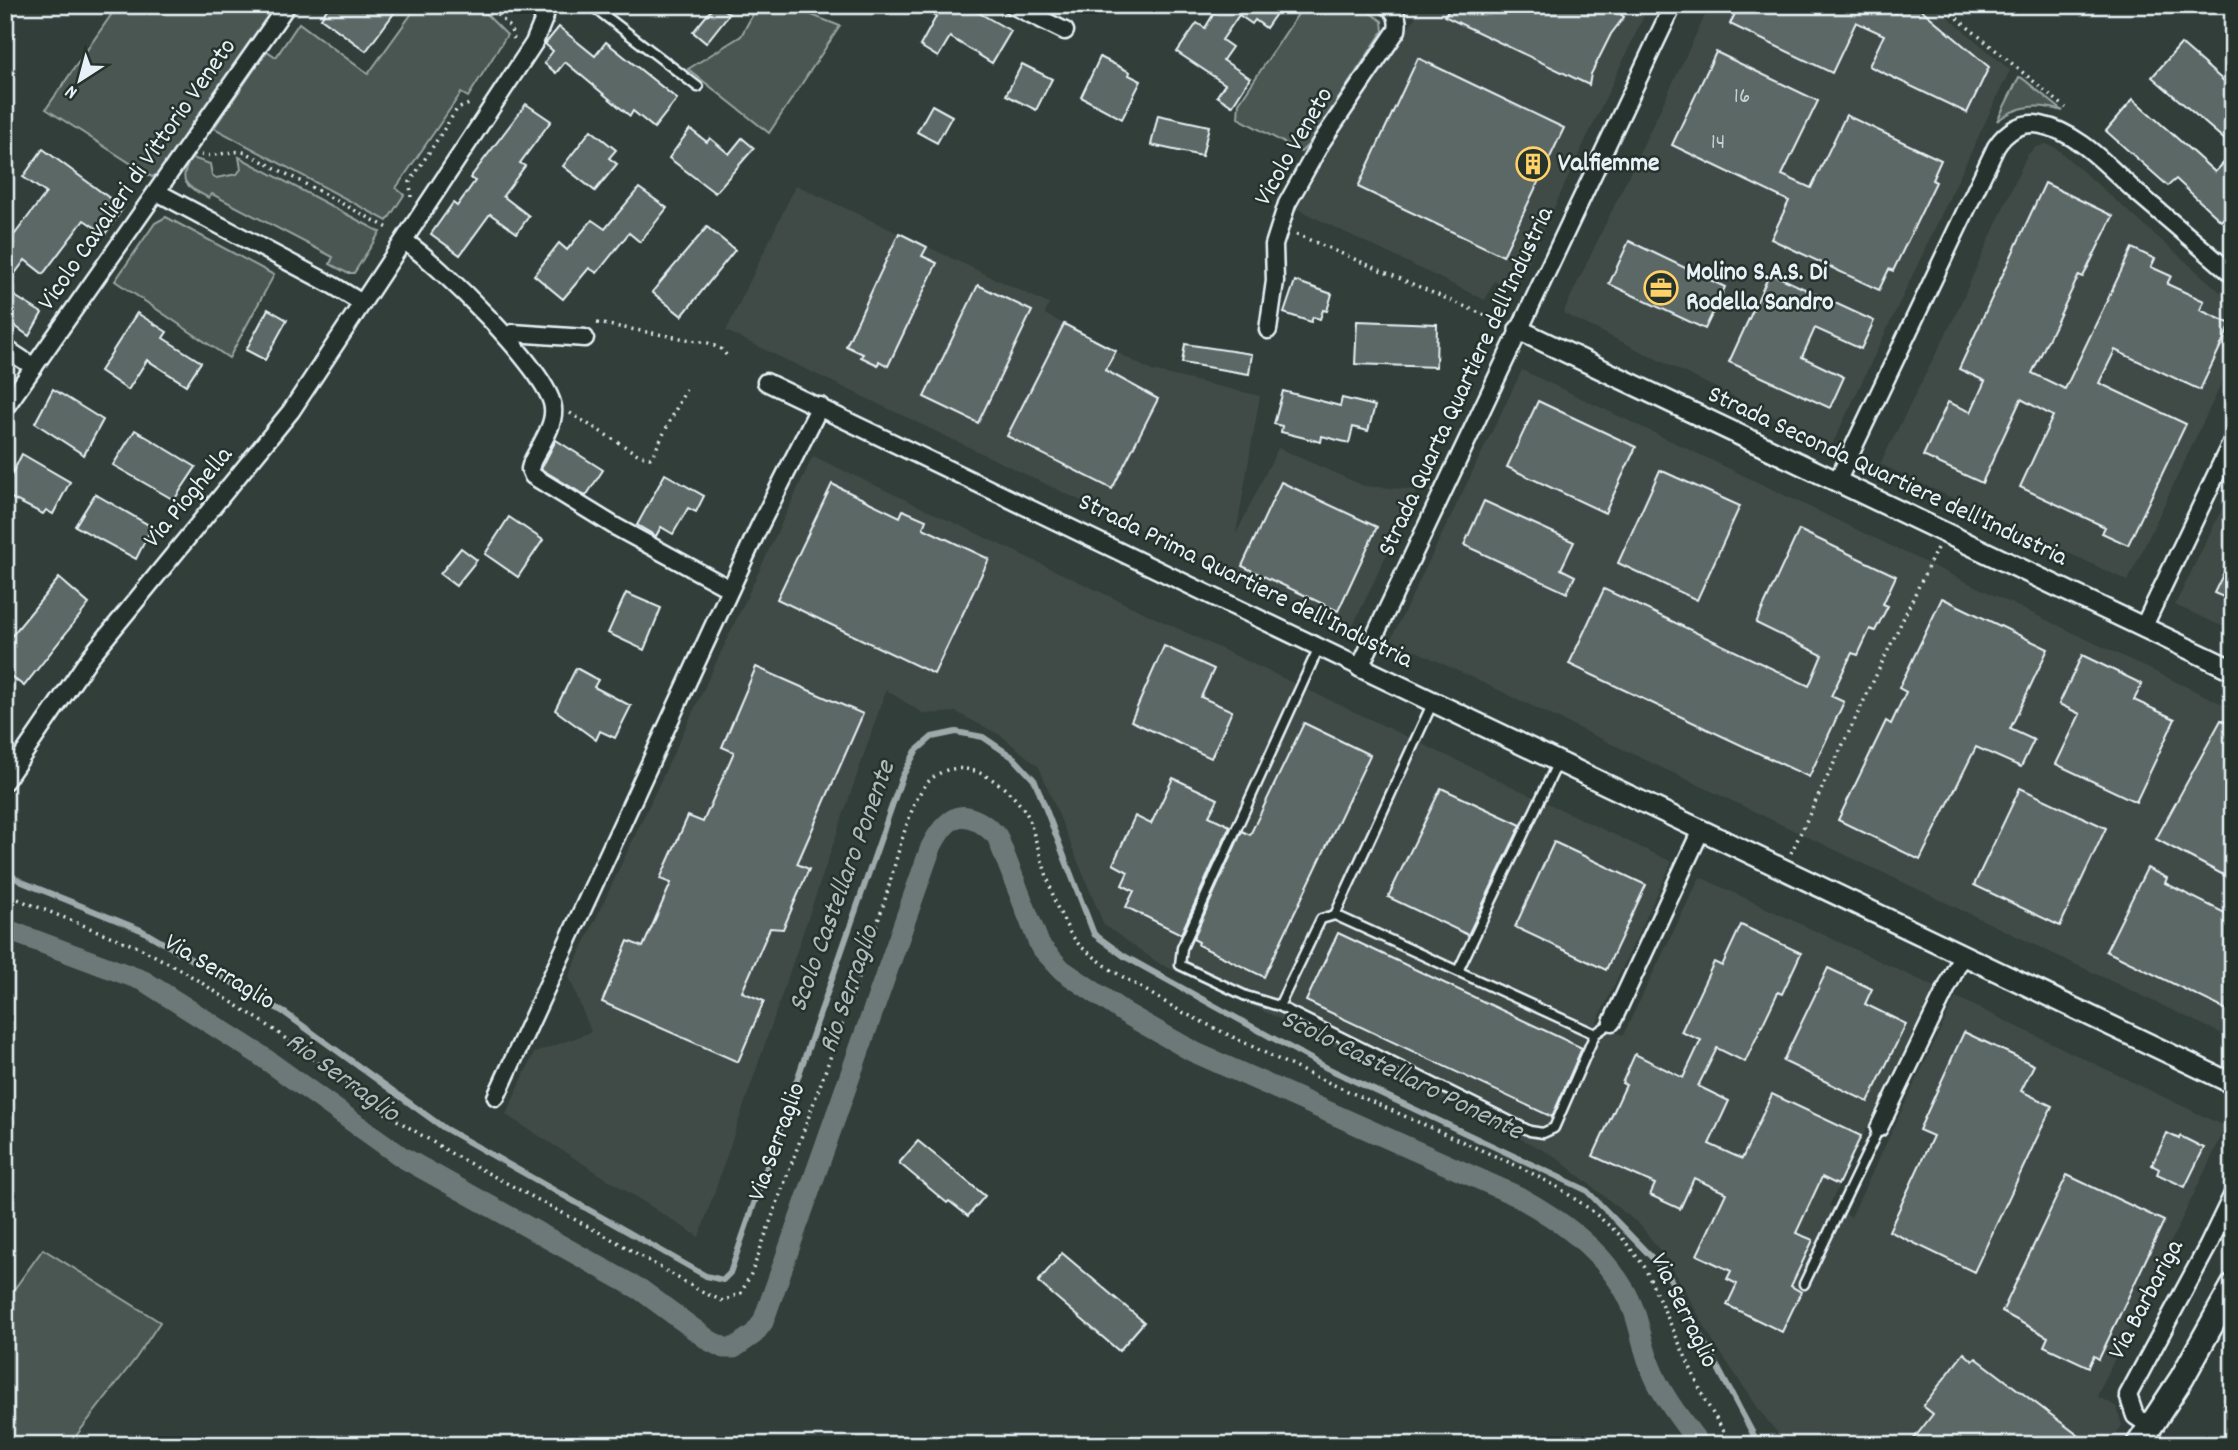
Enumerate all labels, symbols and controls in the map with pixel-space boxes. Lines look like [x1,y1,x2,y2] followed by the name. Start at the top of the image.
[30,31,246,319] street label: Vicolo Cavalieri di Vittorio Veneto
[46,46,116,116] north arrow
[60,77,84,105] text: N
[1246,81,1344,213] street label: Vicolo Veneto
[1734,81,1750,114] house number: 16
[1711,127,1725,160] house number: 14
[1514,145,1552,183] building icon: Valfiemme
[1558,146,1660,183] place label: Valfiemme
[1370,200,1565,563] street label: Strada Quarta Quartiere dell'Industria
[1686,255,1834,322] place label: Molino S.A.S. Di Rodella Sandro
[1642,269,1680,307] office icon: Molino S.A.S. Di Rodella Sandro
[1701,377,2074,577] street label: Strada Seconda Quartiere dell'Industria
[135,438,243,557] street label: Via Pioghella
[1071,485,1419,680] street label: Strada Prima Quartiere dell'Industria
[780,754,909,1018] water label: Scolo Castellaro Ponente
[810,919,892,1059] water label: Rio Serraglio
[156,925,282,1021] street label: Via Serraglio
[1273,1001,1530,1154] water label: Scolo Castellaro Ponente
[276,1024,408,1135] water label: Rio Serraglio
[739,1078,817,1206] street label: Via Serraglio
[2100,1233,2194,1367] street label: Via Barbariga
[1639,1247,1727,1375] street label: Via Serraglio

